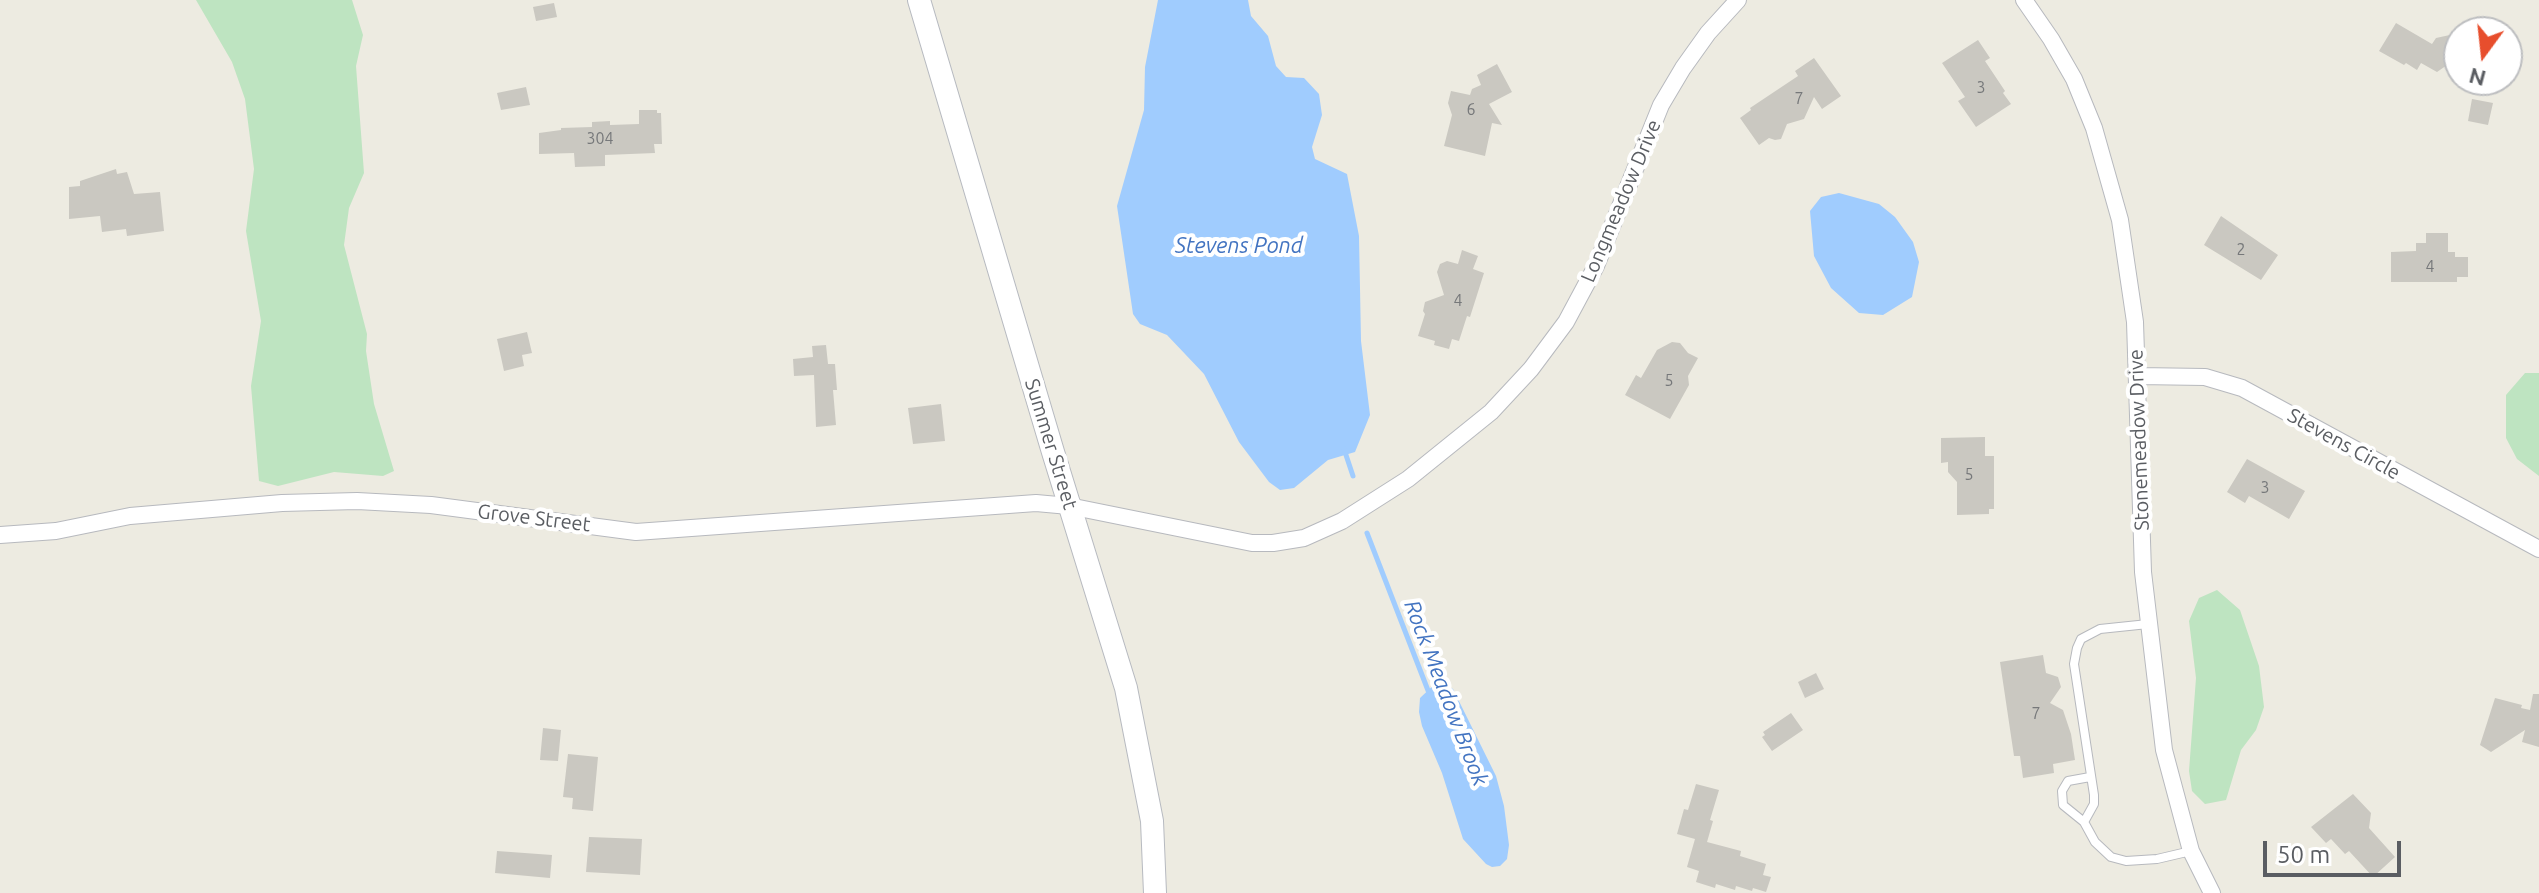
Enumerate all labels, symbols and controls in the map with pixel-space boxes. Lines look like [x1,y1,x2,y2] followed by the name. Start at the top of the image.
[2443,16,2523,96] north arrow
[2466,64,2488,92] text: N
[1976,78,1986,98] house number: 3
[1794,89,1804,109] house number: 7
[1466,100,1476,120] house number: 6
[1576,116,1666,286] street label: Longmeadow Drive
[586,129,614,149] house number: 304
[1175,233,1303,259] water label: Stevens Pond
[2236,240,2246,260] house number: 2
[2425,257,2435,277] house number: 4
[1453,291,1463,311] house number: 4
[2124,349,2154,531] street label: Stonemeadow Drive
[1664,371,1674,391] house number: 5
[1020,376,1082,512] street label: Summer Street
[2284,403,2404,485] street label: Stevens Circle
[1964,465,1974,485] house number: 5
[2260,478,2270,498] house number: 3
[476,499,592,537] street label: Grove Street
[1398,596,1494,790] water label: Rock Meadow Brook
[2031,704,2041,724] house number: 7
[2267,825,2405,875] scale bar
[2277,841,2330,868] text: 50 m

